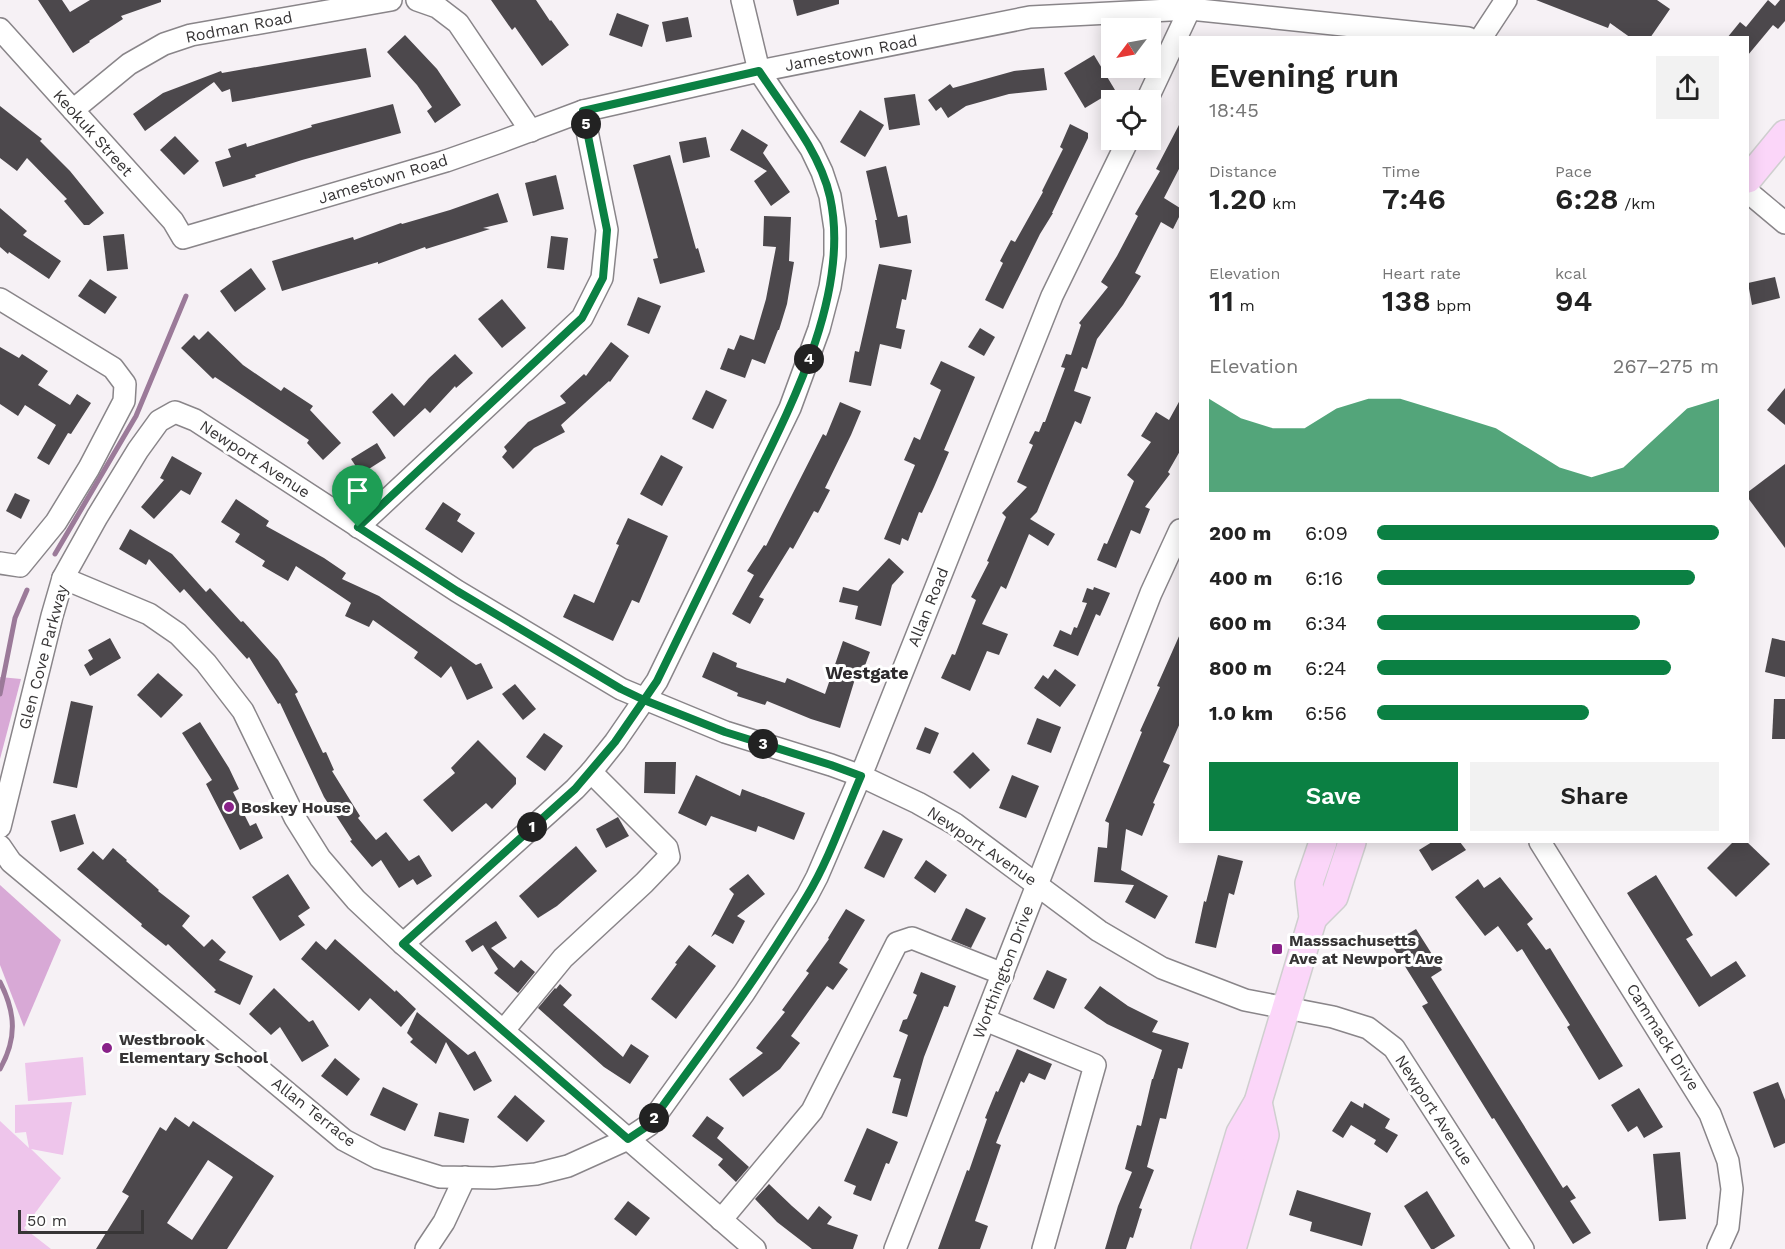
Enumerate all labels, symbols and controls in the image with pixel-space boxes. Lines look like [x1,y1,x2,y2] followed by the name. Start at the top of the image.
[184,7,294,47] street label: Rodman Road
[1101,18,1161,78] north arrow
[1101,18,1161,150] map controls
[783,31,919,75] street label: Jamestown Road
[1209,56,1399,95] text: Evening run
[1656,56,1719,119] button: share
[49,86,137,180] street label: Keokuk Street
[1101,90,1161,150] button: locate
[1209,98,1259,122] text: 18:45
[571,109,601,139] pin: 5
[581,114,591,133] text: 5
[316,150,450,208] street label: Jamestown Road
[1209,162,1277,181] text: Distance
[1382,162,1420,181] text: Time
[1555,162,1592,181] text: Pace
[1209,181,1267,216] text: 1.20
[1382,181,1446,216] text: 7:46
[1555,181,1619,216] text: 6:28
[1267,194,1297,213] text: km
[1619,194,1656,213] text: /km
[1209,264,1280,283] text: Elevation
[1382,264,1461,283] text: Heart rate
[1555,264,1587,283] text: kcal
[1209,283,1234,318] text: 11
[1382,283,1431,318] text: 138
[1555,283,1593,318] text: 94
[1234,296,1255,315] text: m
[1431,296,1472,315] text: bpm
[794,344,824,374] pin: 4
[804,349,814,368] text: 4
[1209,354,1298,378] text: Elevation
[1613,354,1719,378] text: 267–275 m
[196,416,314,502] street label: Newport Avenue
[332,465,383,527] pin
[341,474,374,507] icon: arrive
[1209,521,1271,545] text: 200 m
[1305,521,1348,545] text: 6:09
[903,565,953,649] street label: Allan Road
[1209,566,1272,590] text: 400 m
[1305,566,1343,590] text: 6:16
[15,582,72,731] street label: Glen Cove Parkway
[1209,611,1272,635] text: 600 m
[1305,611,1347,635] text: 6:34
[1209,656,1272,680] text: 800 m
[1305,656,1346,680] text: 6:24
[825,662,909,683] district label: Westgate
[1209,701,1273,725] text: 1.0 km
[1305,701,1347,725] text: 6:56
[748,729,778,759] pin: 3
[758,734,768,753] text: 3
[1209,762,1458,831] button: Save
[1470,762,1719,831] button: Share
[241,798,351,817] place label: Boskey House
[222,800,236,814] marker: Boskey House
[924,802,1040,890] street label: Newport Avenue
[517,812,547,842] pin: 1
[529,817,535,836] text: 1
[969,903,1037,1041] street label: Worthington Drive
[1289,931,1443,968] place label: Masssachusetts Ave at Newport Ave
[1270,942,1284,956] marker: Masssachusetts Ave at Newport Ave
[1622,980,1704,1094] street label: Cammack Drive
[119,1030,269,1067] place label: Westbrook Elementary School
[100,1041,114,1055] marker: Westbrook Elementary School
[1391,1051,1477,1169] street label: Newport Avenue
[268,1073,360,1151] street label: Allan Terrace
[639,1103,669,1133] pin: 2
[649,1108,659,1127] text: 2
[18,1207,144,1234] scale bar
[27,1211,67,1230] text: 50 m

